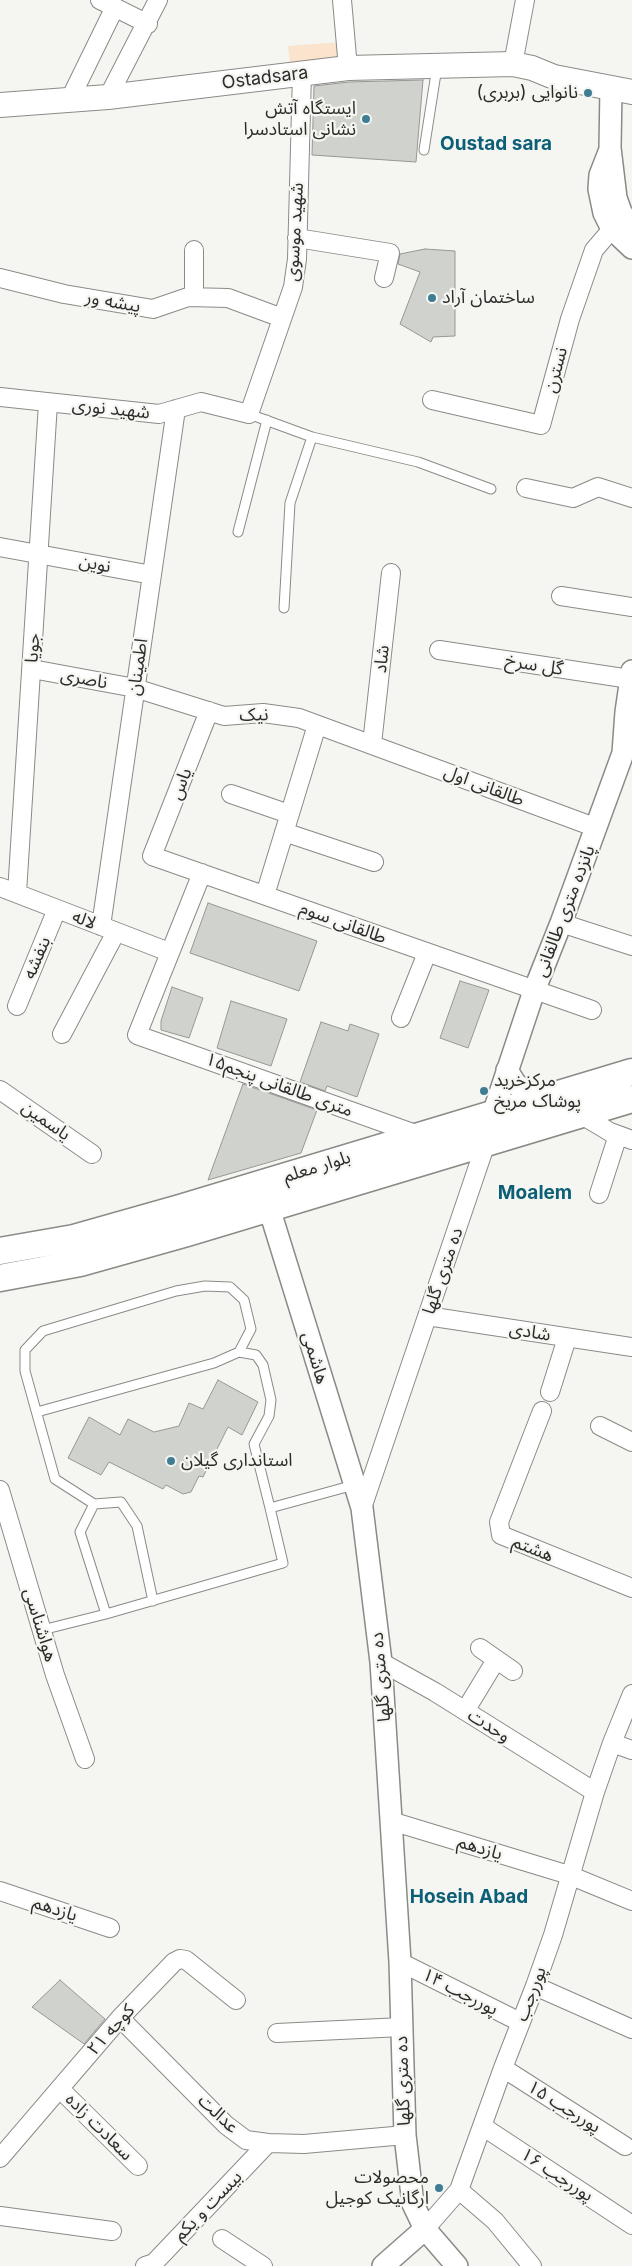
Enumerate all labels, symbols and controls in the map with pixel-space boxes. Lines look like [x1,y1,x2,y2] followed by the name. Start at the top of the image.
[221,62,309,94] street label: Ostadsara
[476,82,578,104] place label: نانوایی (بربری)
[582,87,594,99] marker: نانوایی (بربری)
[243,98,356,140] place label: ایستگاه آتش نشانی استادسرا
[360,113,372,125] marker: ایستگاه آتش نشانی استادسرا
[440,133,552,155] district label: Oustad sara
[282,182,308,282] street label: شهید موسوی
[84,287,142,317] street label: پیشه ور
[442,287,535,309] place label: ساختمان آراد
[426,292,438,304] marker: ساختمان آراد
[540,345,572,395] street label: نسترن
[71,394,151,424] street label: شهید نوری
[77,550,113,578] street label: نوین
[21,632,45,664] street label: جویا
[123,637,153,697] street label: اطمینان
[370,644,394,674] street label: شاد
[503,650,565,680] street label: گل سرخ
[59,664,109,694] street label: ناصری
[239,704,269,726] street label: نیک
[441,761,527,811] street label: طالقانی اول
[165,765,197,803] street label: یاس
[530,842,600,980] street label: پانزده متری طالقانی
[297,897,389,949] street label: طالقانی سوم
[69,906,99,934] street label: لاله
[18,934,56,982] street label: بنفشه
[202,1048,356,1122] street label: ۱۵متری طالقانی پنجم
[494,1070,581,1112] place label: مرکزخرید پوشاک مریخ
[478,1085,490,1097] marker: مرکزخرید پوشاک مریخ
[17,1096,75,1146] street label: یاسمین
[281,1147,353,1187] street label: بلوار معلم
[498,1182,572,1204] district label: Moalem
[418,1225,468,1317] street label: ده متری گلها
[508,1318,552,1346] street label: شادی
[297,1329,333,1387] street label: هاشمی
[181,1450,293,1472] place label: استانداری گیلان
[165,1455,177,1467] marker: استانداری گیلان
[509,1531,557,1567] street label: هشتم
[19,1586,61,1664] street label: هواشناسی
[366,1631,396,1723] street label: ده متری گلها
[464,1705,514,1747] street label: وحدت
[455,1831,505,1865] street label: یازدهم
[410,1886,528,1908] district label: Hosein Abad
[30,1892,80,1926] street label: یازدهم
[418,1964,502,2020] street label: پوررجب ۱۴
[511,1964,551,2024] street label: پوررجب
[83,2000,139,2060] street label: کوچه ۲۱
[391,2036,415,2126] street label: ده متری گلها
[523,2076,605,2138] street label: پوررجب ۱۵
[61,2089,137,2165] street label: سعادت زاده
[193,2090,243,2138] street label: عدالت
[517,2144,597,2206] street label: پوررجب ۱۶
[169,2166,247,2246] street label: بیست و یکم
[326,2167,429,2210] place label: محصولات ارگانیک کوجیل
[433,2182,445,2194] marker: محصولات ارگانیک کوجیل

